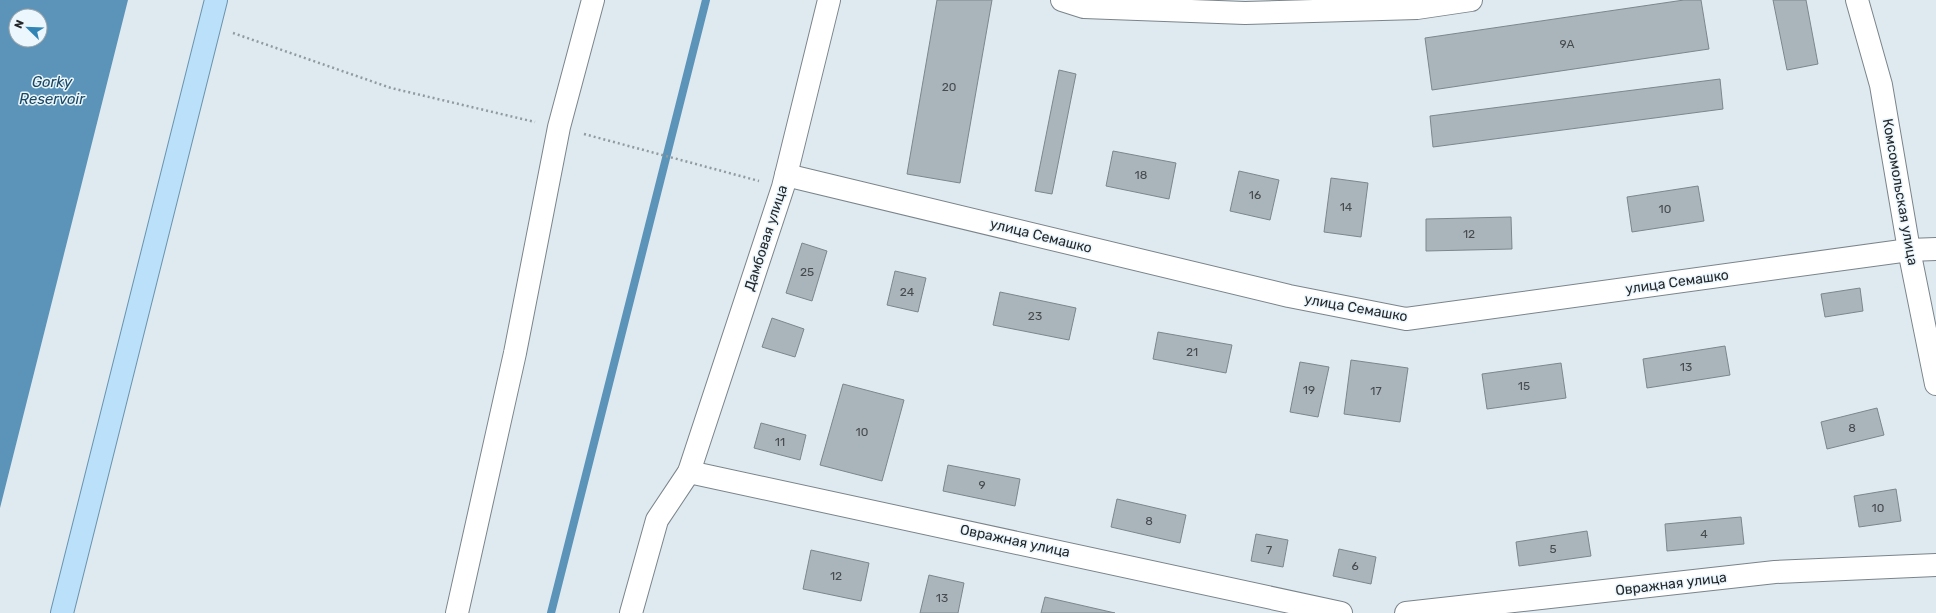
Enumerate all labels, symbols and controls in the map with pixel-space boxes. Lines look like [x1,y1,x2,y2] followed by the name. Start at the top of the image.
[8,8,48,48] north arrow
[12,18,27,30] text: N
[1559,37,1575,51] house number: 9А
[19,73,86,108] water label: Gorky Reservoir
[942,80,956,94] house number: 20
[1879,117,1921,267] street label: Комсомольская улица
[1135,168,1147,182] house number: 18
[741,183,791,293] street label: Дамбовая улица
[1249,188,1261,202] house number: 16
[1340,200,1353,214] house number: 14
[1659,202,1671,216] house number: 10
[988,215,1094,257] street label: улица Семашко
[1463,227,1475,241] house number: 12
[800,265,814,279] house number: 25
[1624,266,1730,298] street label: улица Семашко
[900,285,915,299] house number: 24
[1303,291,1409,325] street label: улица Семашко
[1028,309,1042,323] house number: 23
[1186,345,1198,359] house number: 21
[1680,360,1692,374] house number: 13
[1518,379,1530,393] house number: 15
[1303,383,1315,397] house number: 19
[1370,384,1382,398] house number: 17
[1848,421,1856,435] house number: 8
[856,425,868,439] house number: 10
[775,435,785,449] house number: 11
[978,478,986,492] house number: 9
[1872,501,1884,515] house number: 10
[1145,514,1153,528] house number: 8
[958,521,1072,561] street label: Овражная улица
[1700,527,1708,541] house number: 4
[1549,542,1557,556] house number: 5
[1266,543,1272,557] house number: 7
[1351,559,1359,573] house number: 6
[830,569,842,583] house number: 12
[1614,569,1728,599] street label: Овражная улица
[936,591,948,605] house number: 13

